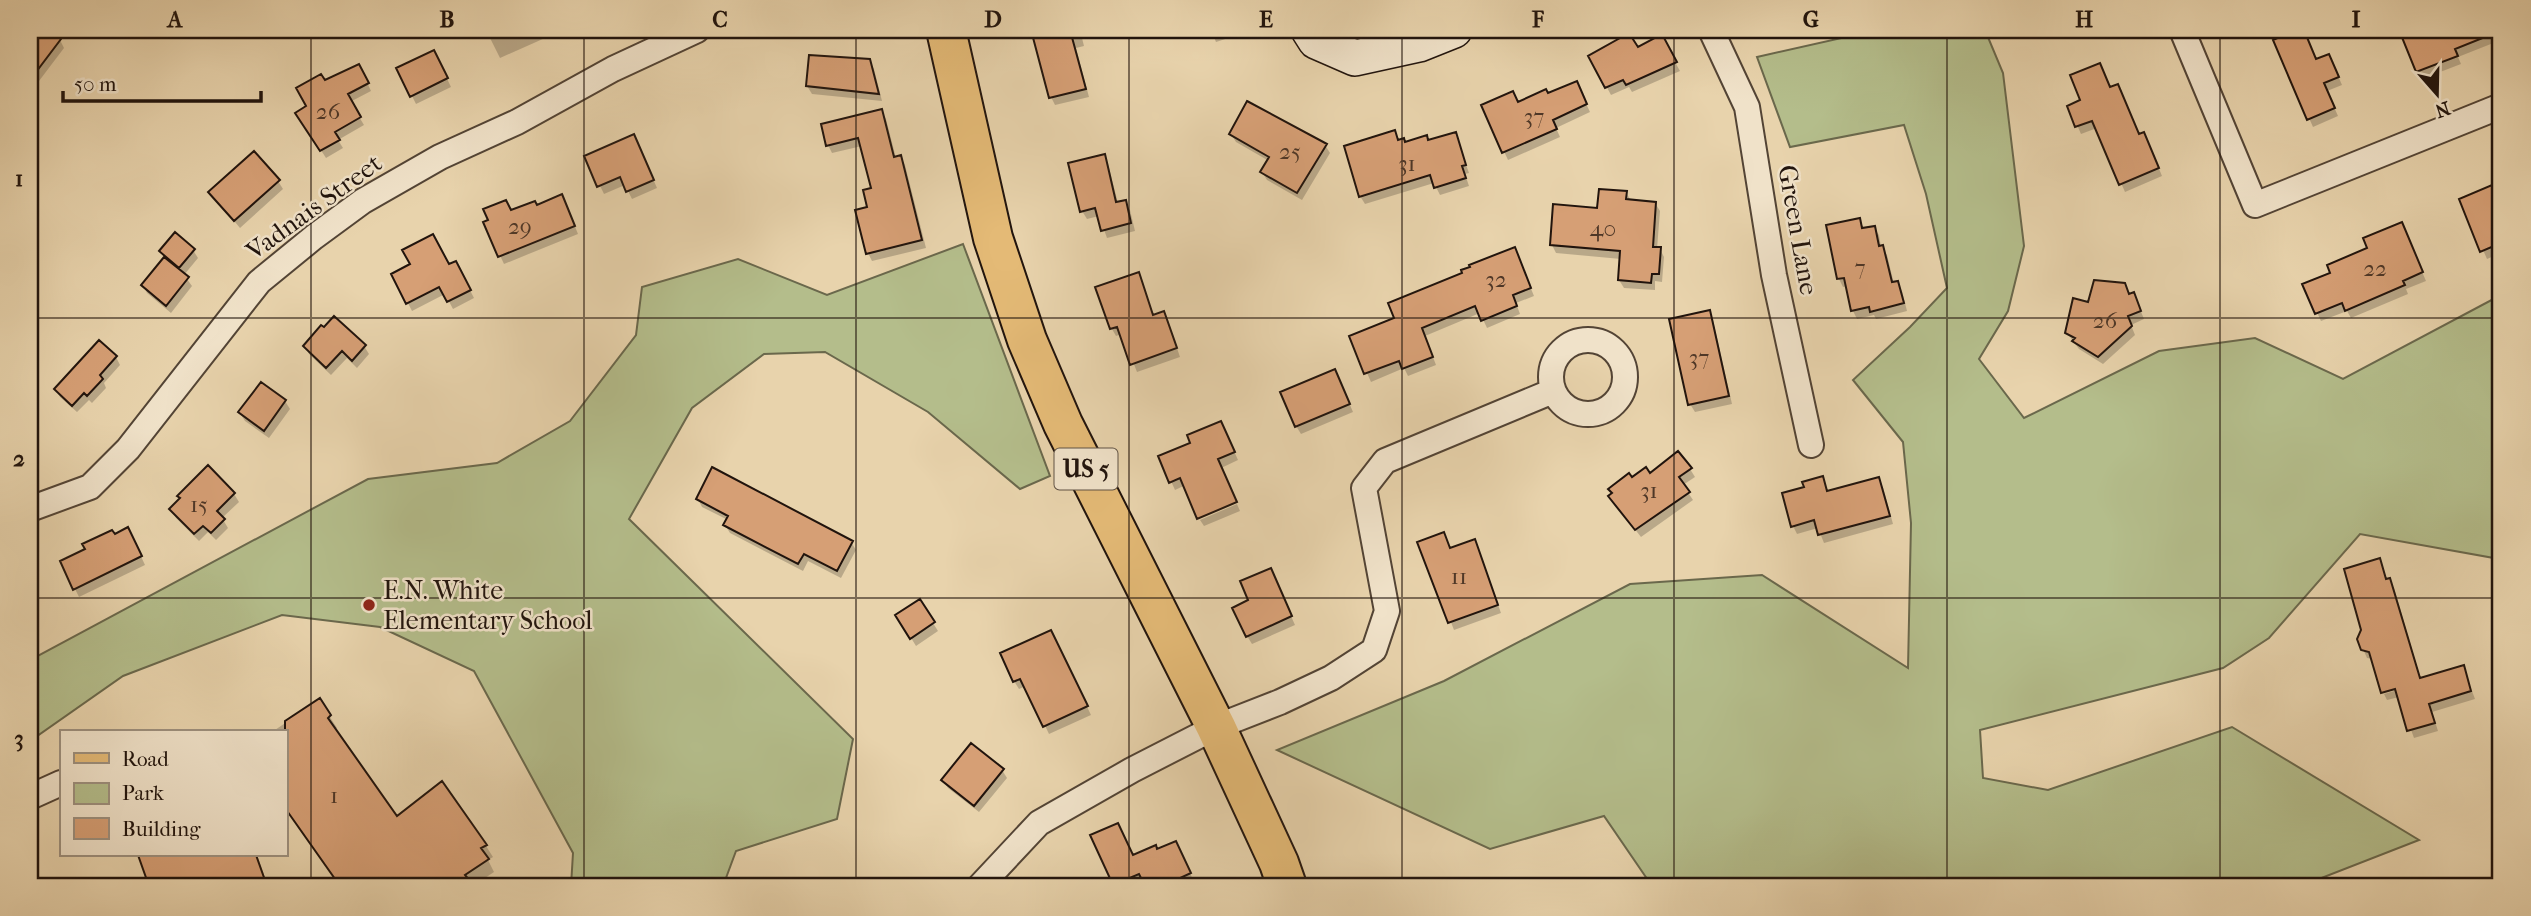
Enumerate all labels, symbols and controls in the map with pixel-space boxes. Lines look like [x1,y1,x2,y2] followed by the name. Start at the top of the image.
[166,6,184,33] text: A
[440,6,455,33] text: B
[712,6,728,33] text: C
[984,6,1002,33] text: D
[1259,6,1273,33] text: E
[1531,6,1545,33] text: F
[1803,6,1819,33] text: G
[2075,6,2093,33] text: H
[2352,6,2361,33] text: I
[63,60,261,104] scale bar
[2402,60,2472,130] north arrow
[74,72,117,96] text: 50 m
[2431,96,2453,122] text: N
[316,98,341,125] house number: 26
[1524,103,1544,130] house number: 37
[1279,138,1301,165] house number: 25
[239,147,388,267] street label: Vadnais Street
[1398,150,1416,177] house number: 31
[1771,163,1825,297] street label: Green Lane
[15,165,23,192] text: 1
[508,213,532,240] house number: 29
[1590,215,1616,242] house number: 40
[1854,254,1866,281] house number: 7
[2363,255,2387,282] house number: 22
[1485,266,1507,293] house number: 32
[2093,307,2118,334] house number: 26
[1689,344,1709,371] house number: 37
[13,445,25,472] text: 2
[1054,448,1118,490] road number: US 5
[1640,477,1658,504] house number: 31
[190,491,208,518] house number: 15
[1451,563,1467,590] house number: 11
[383,575,592,636] place label: E.N. White Elementary School
[361,597,377,613] marker: E.N. White Elementary School
[14,725,24,752] text: 3
[60,730,287,856] legend
[122,747,169,771] text: Road
[122,781,164,805] text: Park
[330,782,338,809] house number: 1
[122,817,201,841] text: Building

